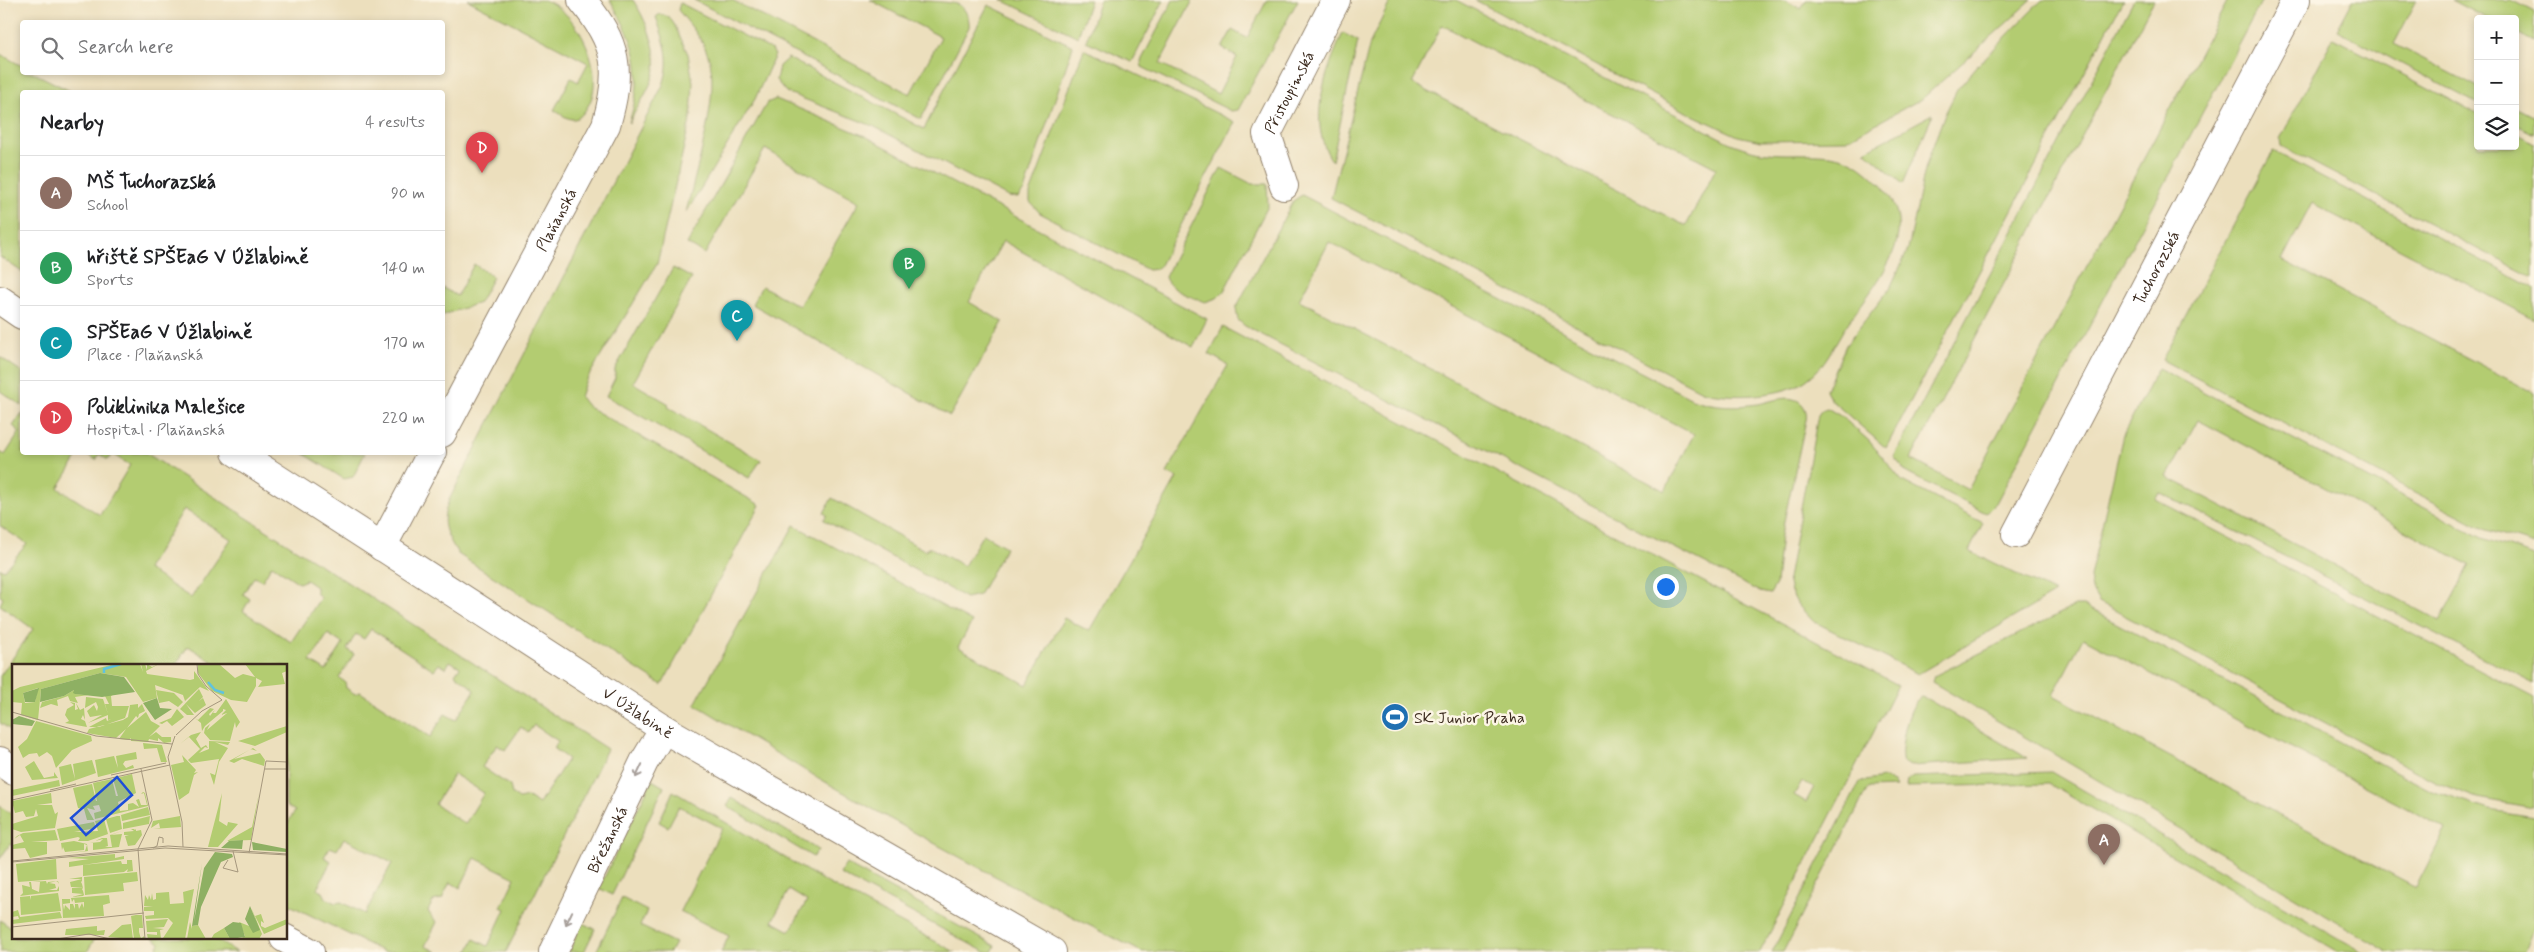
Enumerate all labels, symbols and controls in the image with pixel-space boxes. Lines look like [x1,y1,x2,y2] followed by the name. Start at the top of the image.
[2474,15,2519,150] map controls
[2474,15,2519,60] button: +
[20,20,445,75] search box
[38,34,66,62] icon: search
[78,35,174,60] text: Search here
[1260,48,1320,138] street label: Přistoupimská
[2474,60,2519,105] button: −
[2474,105,2519,150] button: layers
[40,109,104,137] text: Nearby
[365,112,425,133] text: 4 results
[466,132,498,173] pin: D
[87,170,216,195] text: MŠ Tuchorazská
[51,183,61,204] text: A
[391,183,425,204] text: 90 m
[532,185,583,255] street label: Plaňanská
[87,195,128,216] text: School
[2129,227,2185,309] street label: Tuchorazská
[87,245,309,270] text: hřiště SPŠEaG V Úžlabině
[893,248,925,289] pin: B
[51,258,61,279] text: B
[381,258,425,279] text: 140 m
[87,270,133,291] text: Sports
[721,300,753,341] pin: C
[87,320,252,345] text: SPŠEaG V Úžlabině
[50,333,62,354] text: C
[383,333,425,354] text: 170 m
[87,345,203,366] text: Place · Plaňanská
[87,395,245,420] text: Poliklinika Malešice
[50,408,62,429] text: D
[382,408,425,429] text: 220 m
[87,420,225,441] text: Hospital · Plaňanská
[1653,574,1679,600] your location
[12,664,288,940] inset map
[598,683,677,744] street label: V Úžlabině
[1380,702,1410,732] sports icon: SK Junior Praha
[1414,708,1525,729] place label: SK Junior Praha
[634,763,643,778] one-way arrow
[583,803,633,877] street label: Břežanská
[2088,824,2120,865] pin: A
[564,910,574,925] one-way arrow

